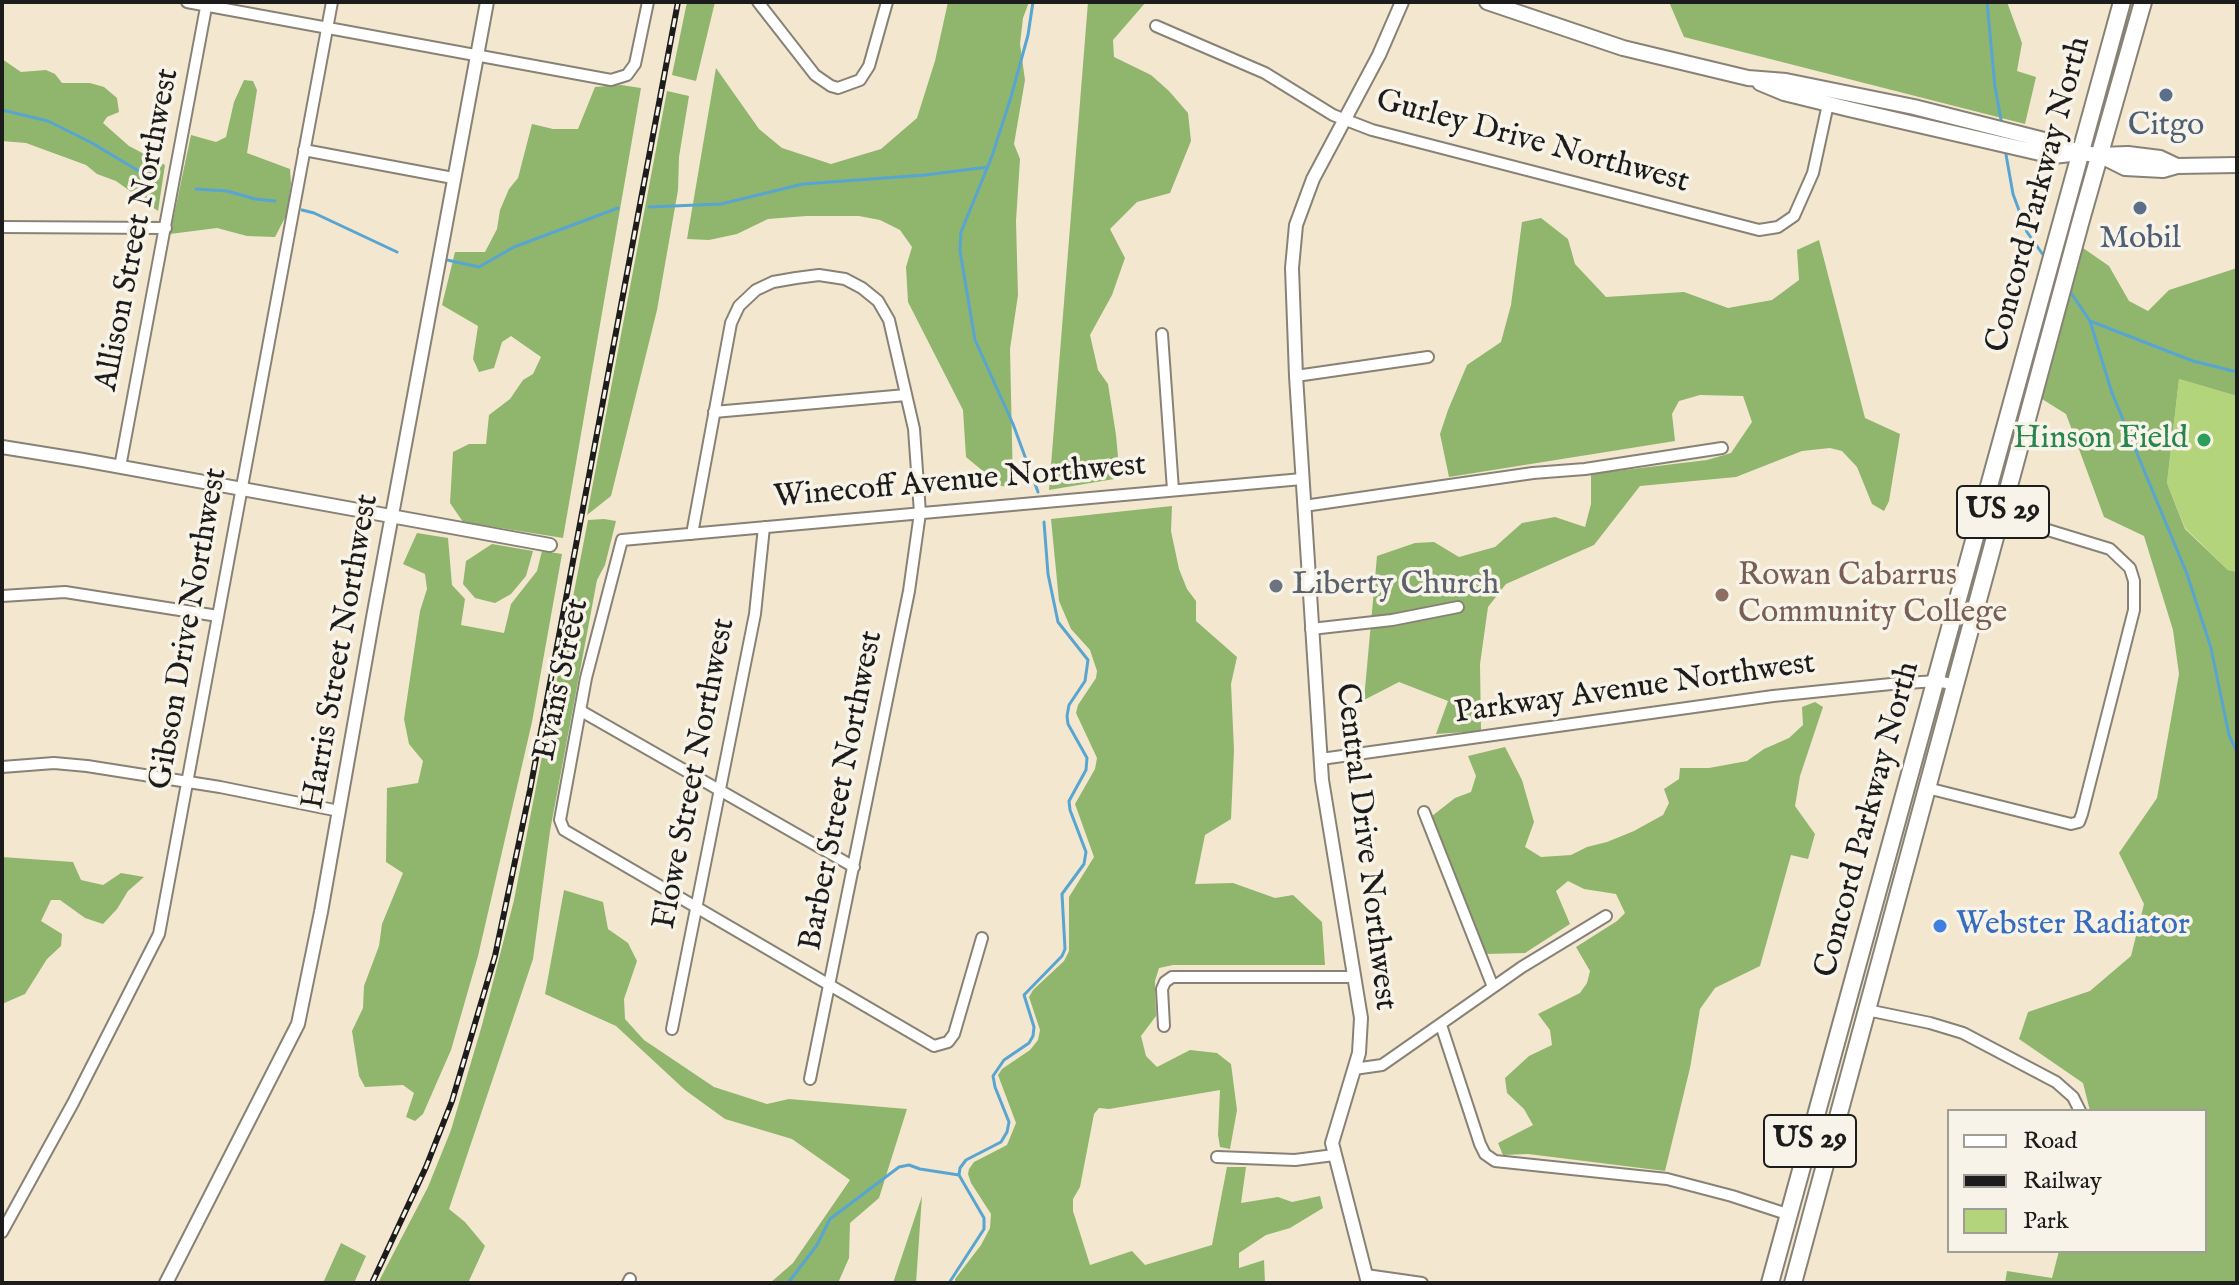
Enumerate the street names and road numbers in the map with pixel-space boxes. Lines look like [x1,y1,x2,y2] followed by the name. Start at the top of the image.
[1979,33,2101,357] street label: Concord Parkway North
[89,66,189,394] street label: Allison Street Northwest
[1371,83,1693,203] street label: Gurley Drive Northwest
[772,448,1148,518] street label: Winecoff Avenue Northwest
[143,465,237,793] street label: Gibson Drive Northwest
[1957,486,2049,538] road number: US 29
[295,492,389,812] street label: Harris Street Northwest
[527,595,599,765] street label: Evans Street
[647,615,745,933] street label: Flowe Street Northwest
[793,628,893,954] street label: Barber Street Northwest
[1452,646,1818,734] street label: Parkway Avenue Northwest
[1808,658,1930,982] street label: Concord Parkway North
[1325,681,1403,1013] street label: Central Drive Northwest
[1764,1115,1856,1167] road number: US 29

